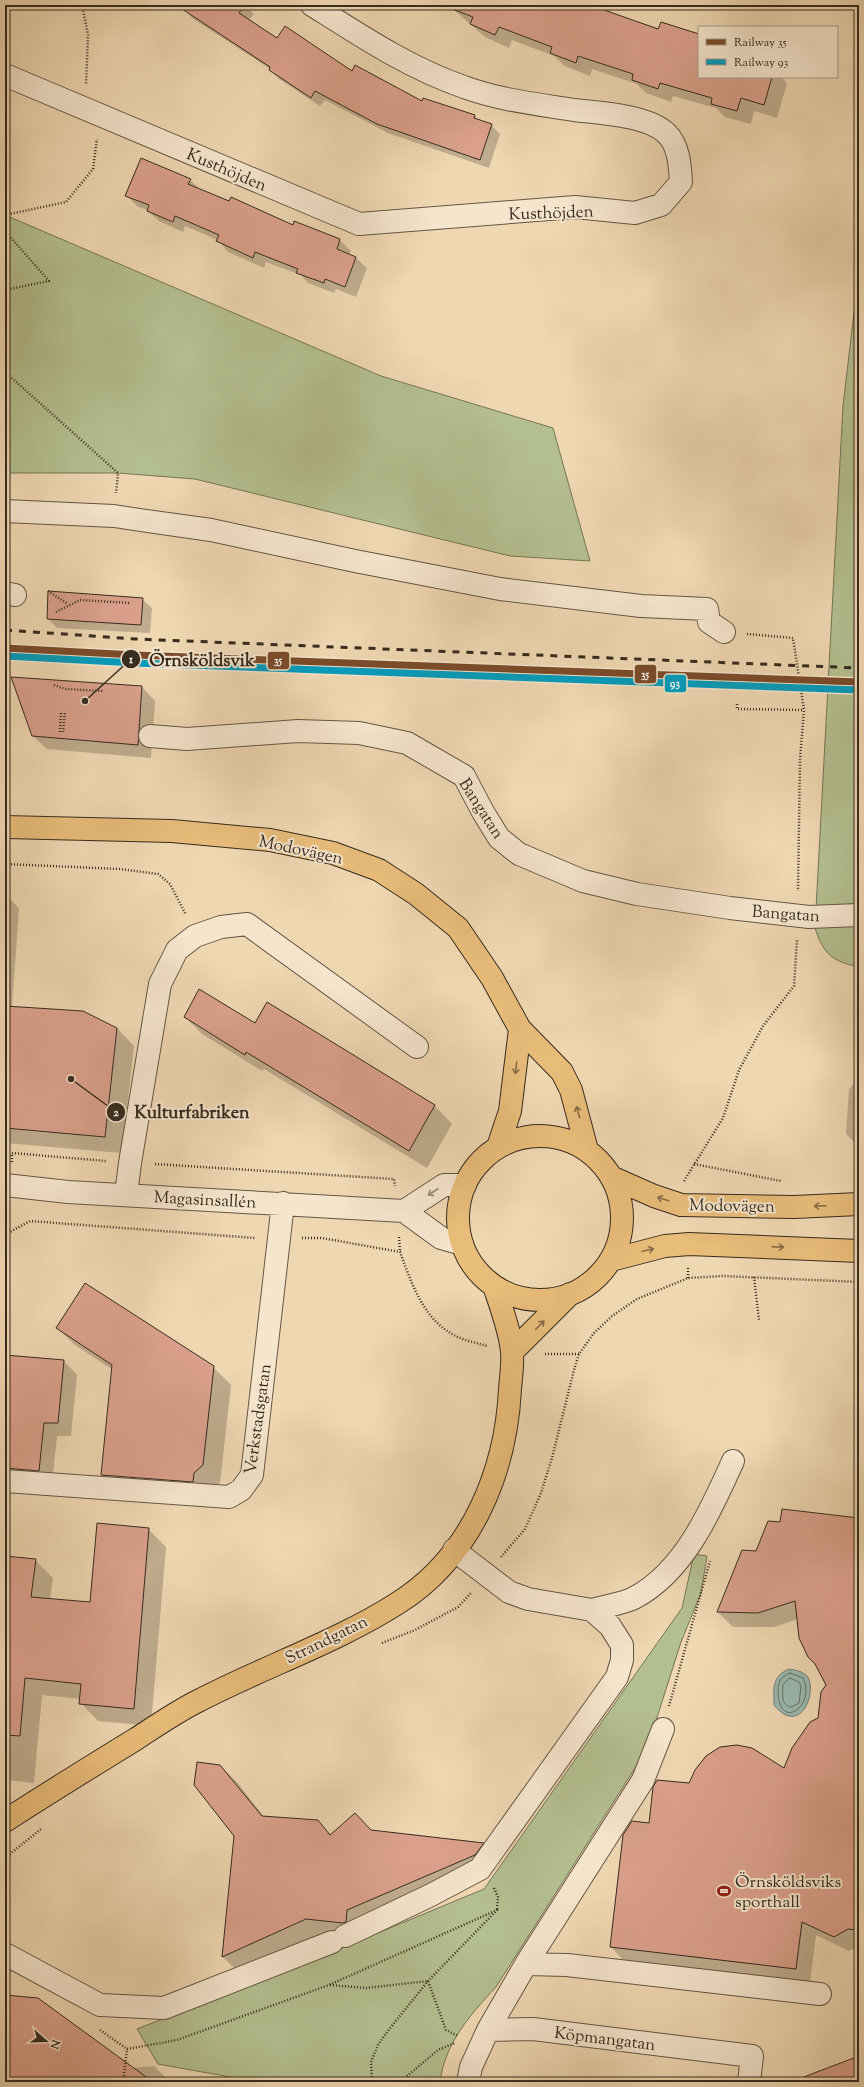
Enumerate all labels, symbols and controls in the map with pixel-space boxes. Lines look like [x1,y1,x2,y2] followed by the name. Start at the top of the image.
[698,26,838,78] legend
[734,34,787,52] text: Railway 35
[734,54,788,72] text: Railway 93
[182,143,270,199] street label: Kusthöjden
[508,201,594,227] street label: Kusthöjden
[121,644,263,674] callout: Örnsköldsvik
[149,648,255,675] text: Örnsköldsvik
[128,651,134,669] text: 1
[267,651,290,670] line badge: 35
[274,653,282,669] text: 35
[634,664,657,684] line badge: 35
[641,667,649,683] text: 35
[664,674,687,693] line badge: 93
[670,676,680,692] text: 93
[452,774,509,844] street label: Bangatan
[256,830,345,872] street label: Modovägen
[751,901,821,929] street label: Bangatan
[512,1061,519,1074] one-way arrow
[106,1097,257,1127] callout: Kulturfabriken
[134,1101,250,1127] text: Kulturfabriken
[113,1104,119,1122] text: 2
[574,1106,581,1119] one-way arrow
[153,1186,257,1216] street label: Magasinsallén
[428,1188,439,1196] one-way arrow
[689,1194,775,1220] street label: Modovägen
[657,1195,670,1202] one-way arrow
[814,1202,827,1209] one-way arrow
[771,1243,784,1251] one-way arrow
[642,1246,655,1254] one-way arrow
[535,1320,545,1330] one-way arrow
[239,1362,279,1476] street label: Verkstadsgatan
[282,1610,372,1671] street label: Strandgatan
[735,1871,842,1915] place label: Örnsköldsviks sporthall
[716,1883,732,1899] sports icon: Örnsköldsviks sporthall
[26,2021,66,2061] north arrow
[553,2022,657,2058] street label: Köpmangatan
[45,2036,64,2051] text: N

